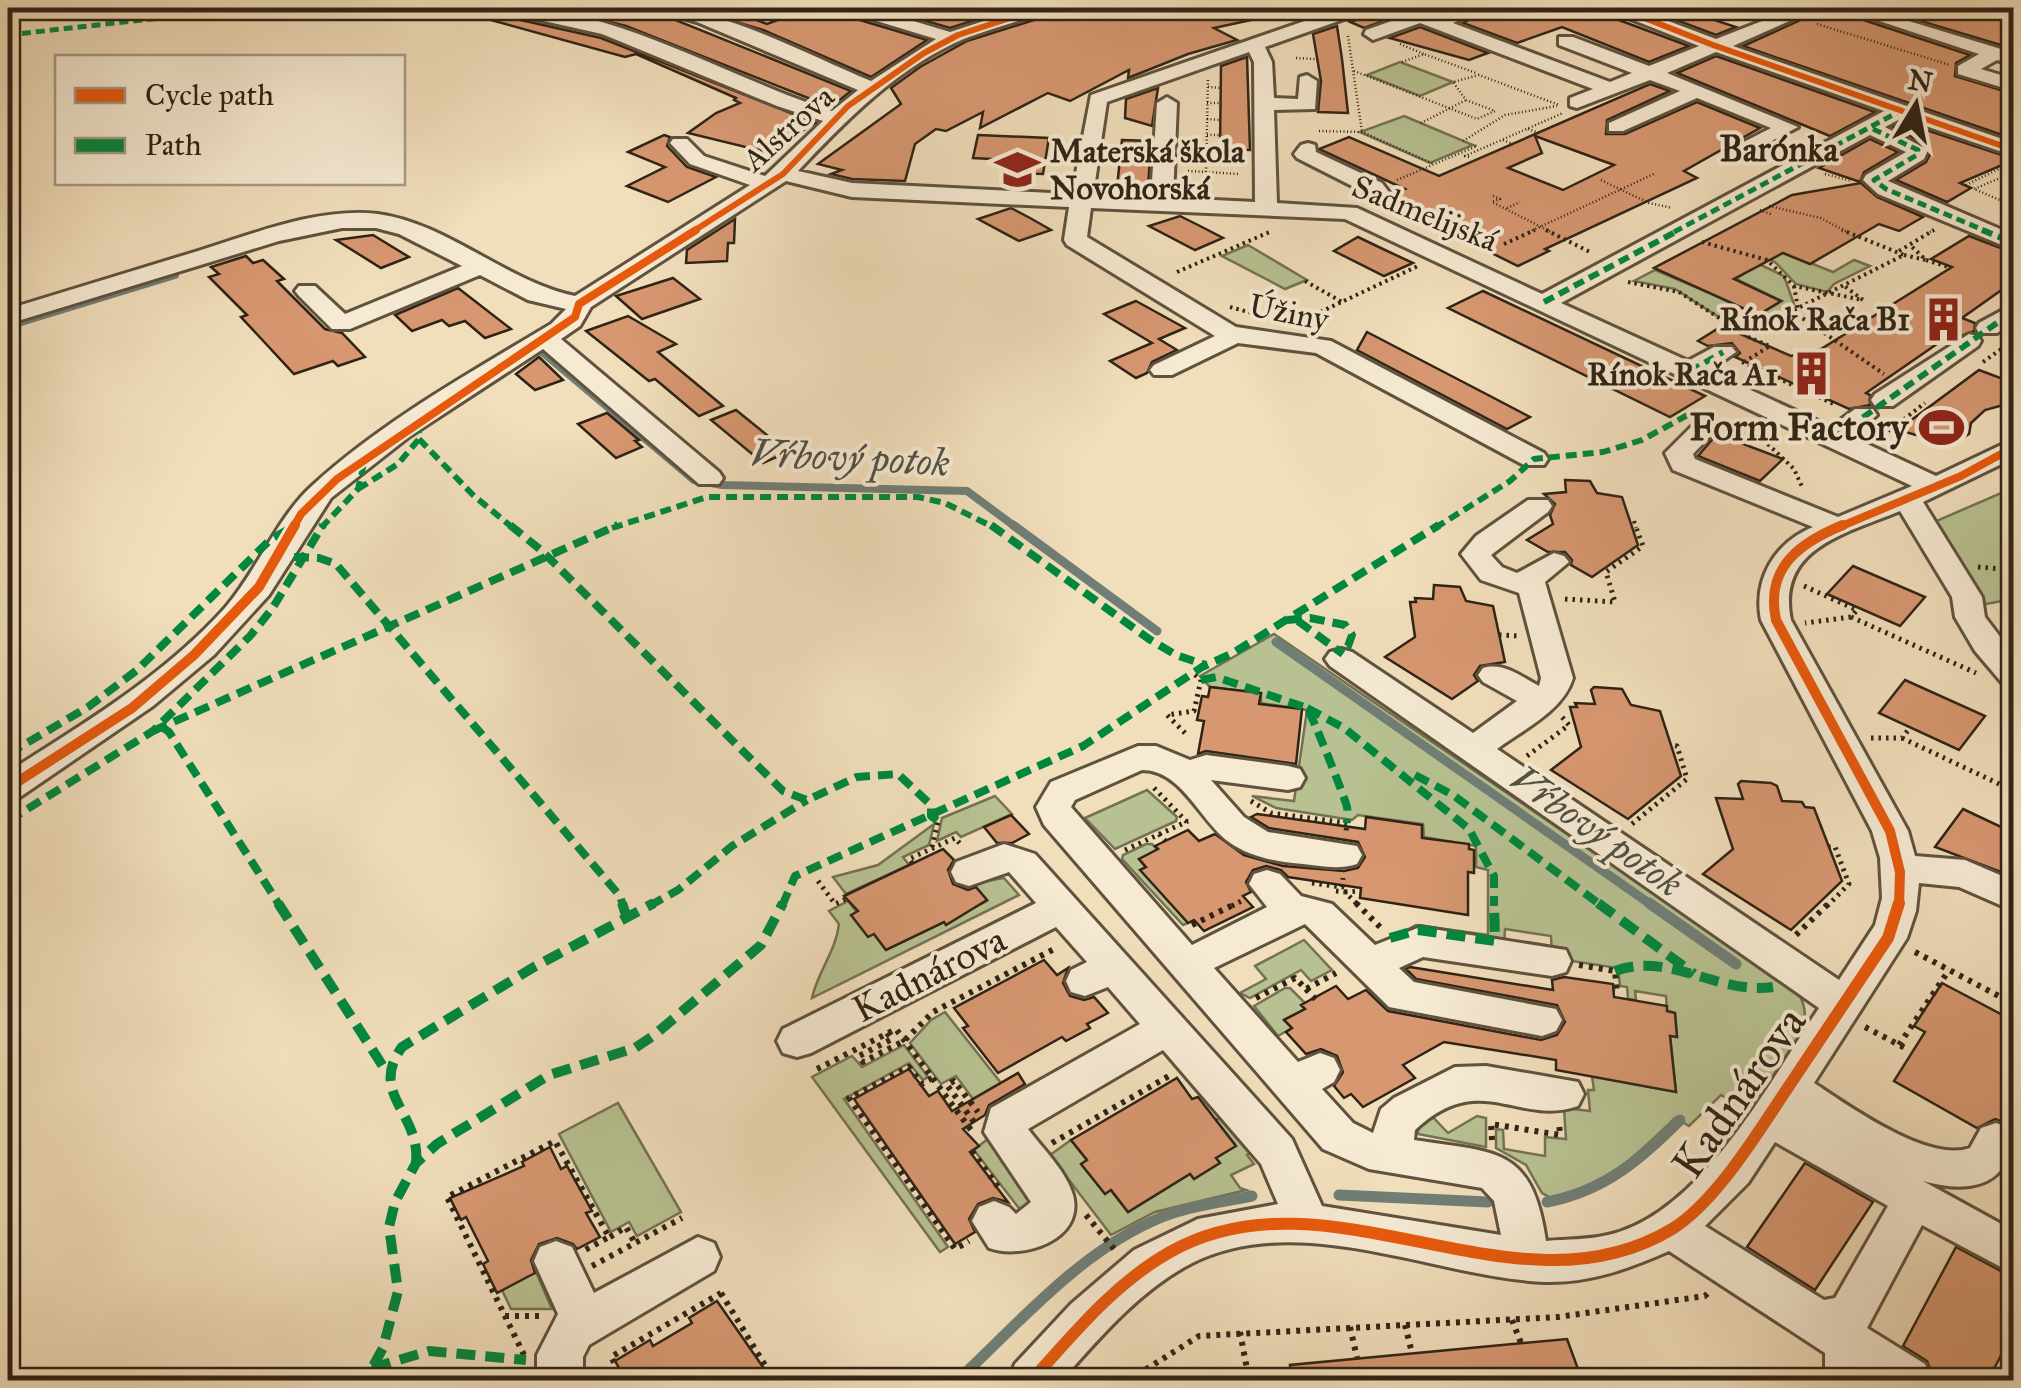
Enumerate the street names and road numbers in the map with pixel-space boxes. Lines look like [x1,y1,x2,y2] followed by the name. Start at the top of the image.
[733,77,843,181] street label: Alstrova
[1346,167,1504,260] street label: Sadmelijská
[1246,285,1333,339] street label: Úžiny
[845,915,1014,1032] street label: Kadnárova
[1659,996,1817,1189] street label: Kadnárova

